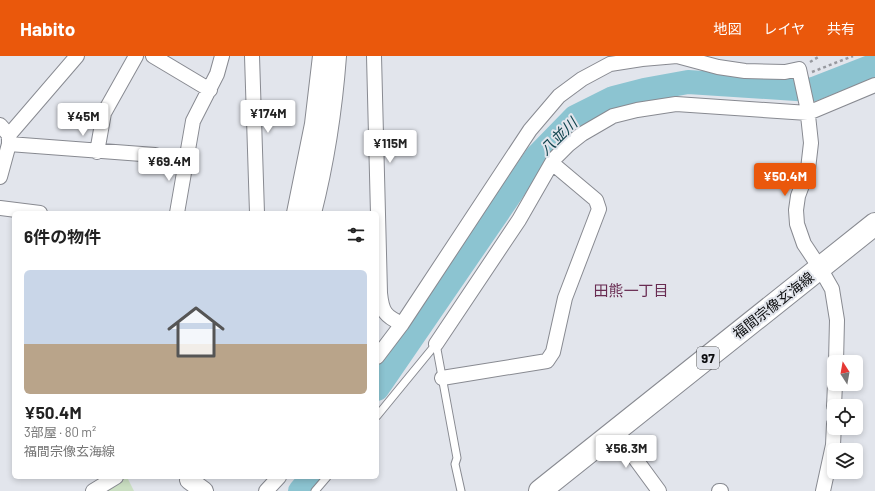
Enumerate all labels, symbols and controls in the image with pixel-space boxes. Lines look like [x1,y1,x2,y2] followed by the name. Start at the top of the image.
[20,17,75,40] text: Habito
[713,20,741,37] text: 地図
[763,20,805,37] text: レイヤ
[827,20,855,37] text: 共有
[240,100,296,134] pin: ¥174M
[59,103,107,137] pin: ¥45M
[249,105,287,121] text: ¥174M
[66,108,100,124] text: ¥45M
[536,113,582,158] water label: 八並川
[362,130,418,164] pin: ¥115M
[373,135,407,151] text: ¥115M
[136,148,202,182] pin: ¥69.4M
[147,153,191,169] text: ¥69.4M
[752,163,818,197] pin: ¥50.4M
[763,168,807,184] text: ¥50.4M
[345,224,367,246] icon: filters
[24,226,101,246] text: 6件の物件
[729,268,817,342] street label: 福間宗像玄海線
[593,281,669,299] district label: 田熊一丁目
[160,296,232,368] icon: home
[697,347,719,369] road number: 97
[827,355,863,391] north arrow
[827,355,863,479] map controls
[827,399,863,435] button: locate
[24,402,82,422] text: ¥50.4M
[24,424,96,440] text: 3部屋 · 80 m²
[593,435,659,469] pin: ¥56.3M
[605,440,647,456] text: ¥56.3M
[24,443,115,459] text: 福間宗像玄海線
[827,443,863,479] button: layers

